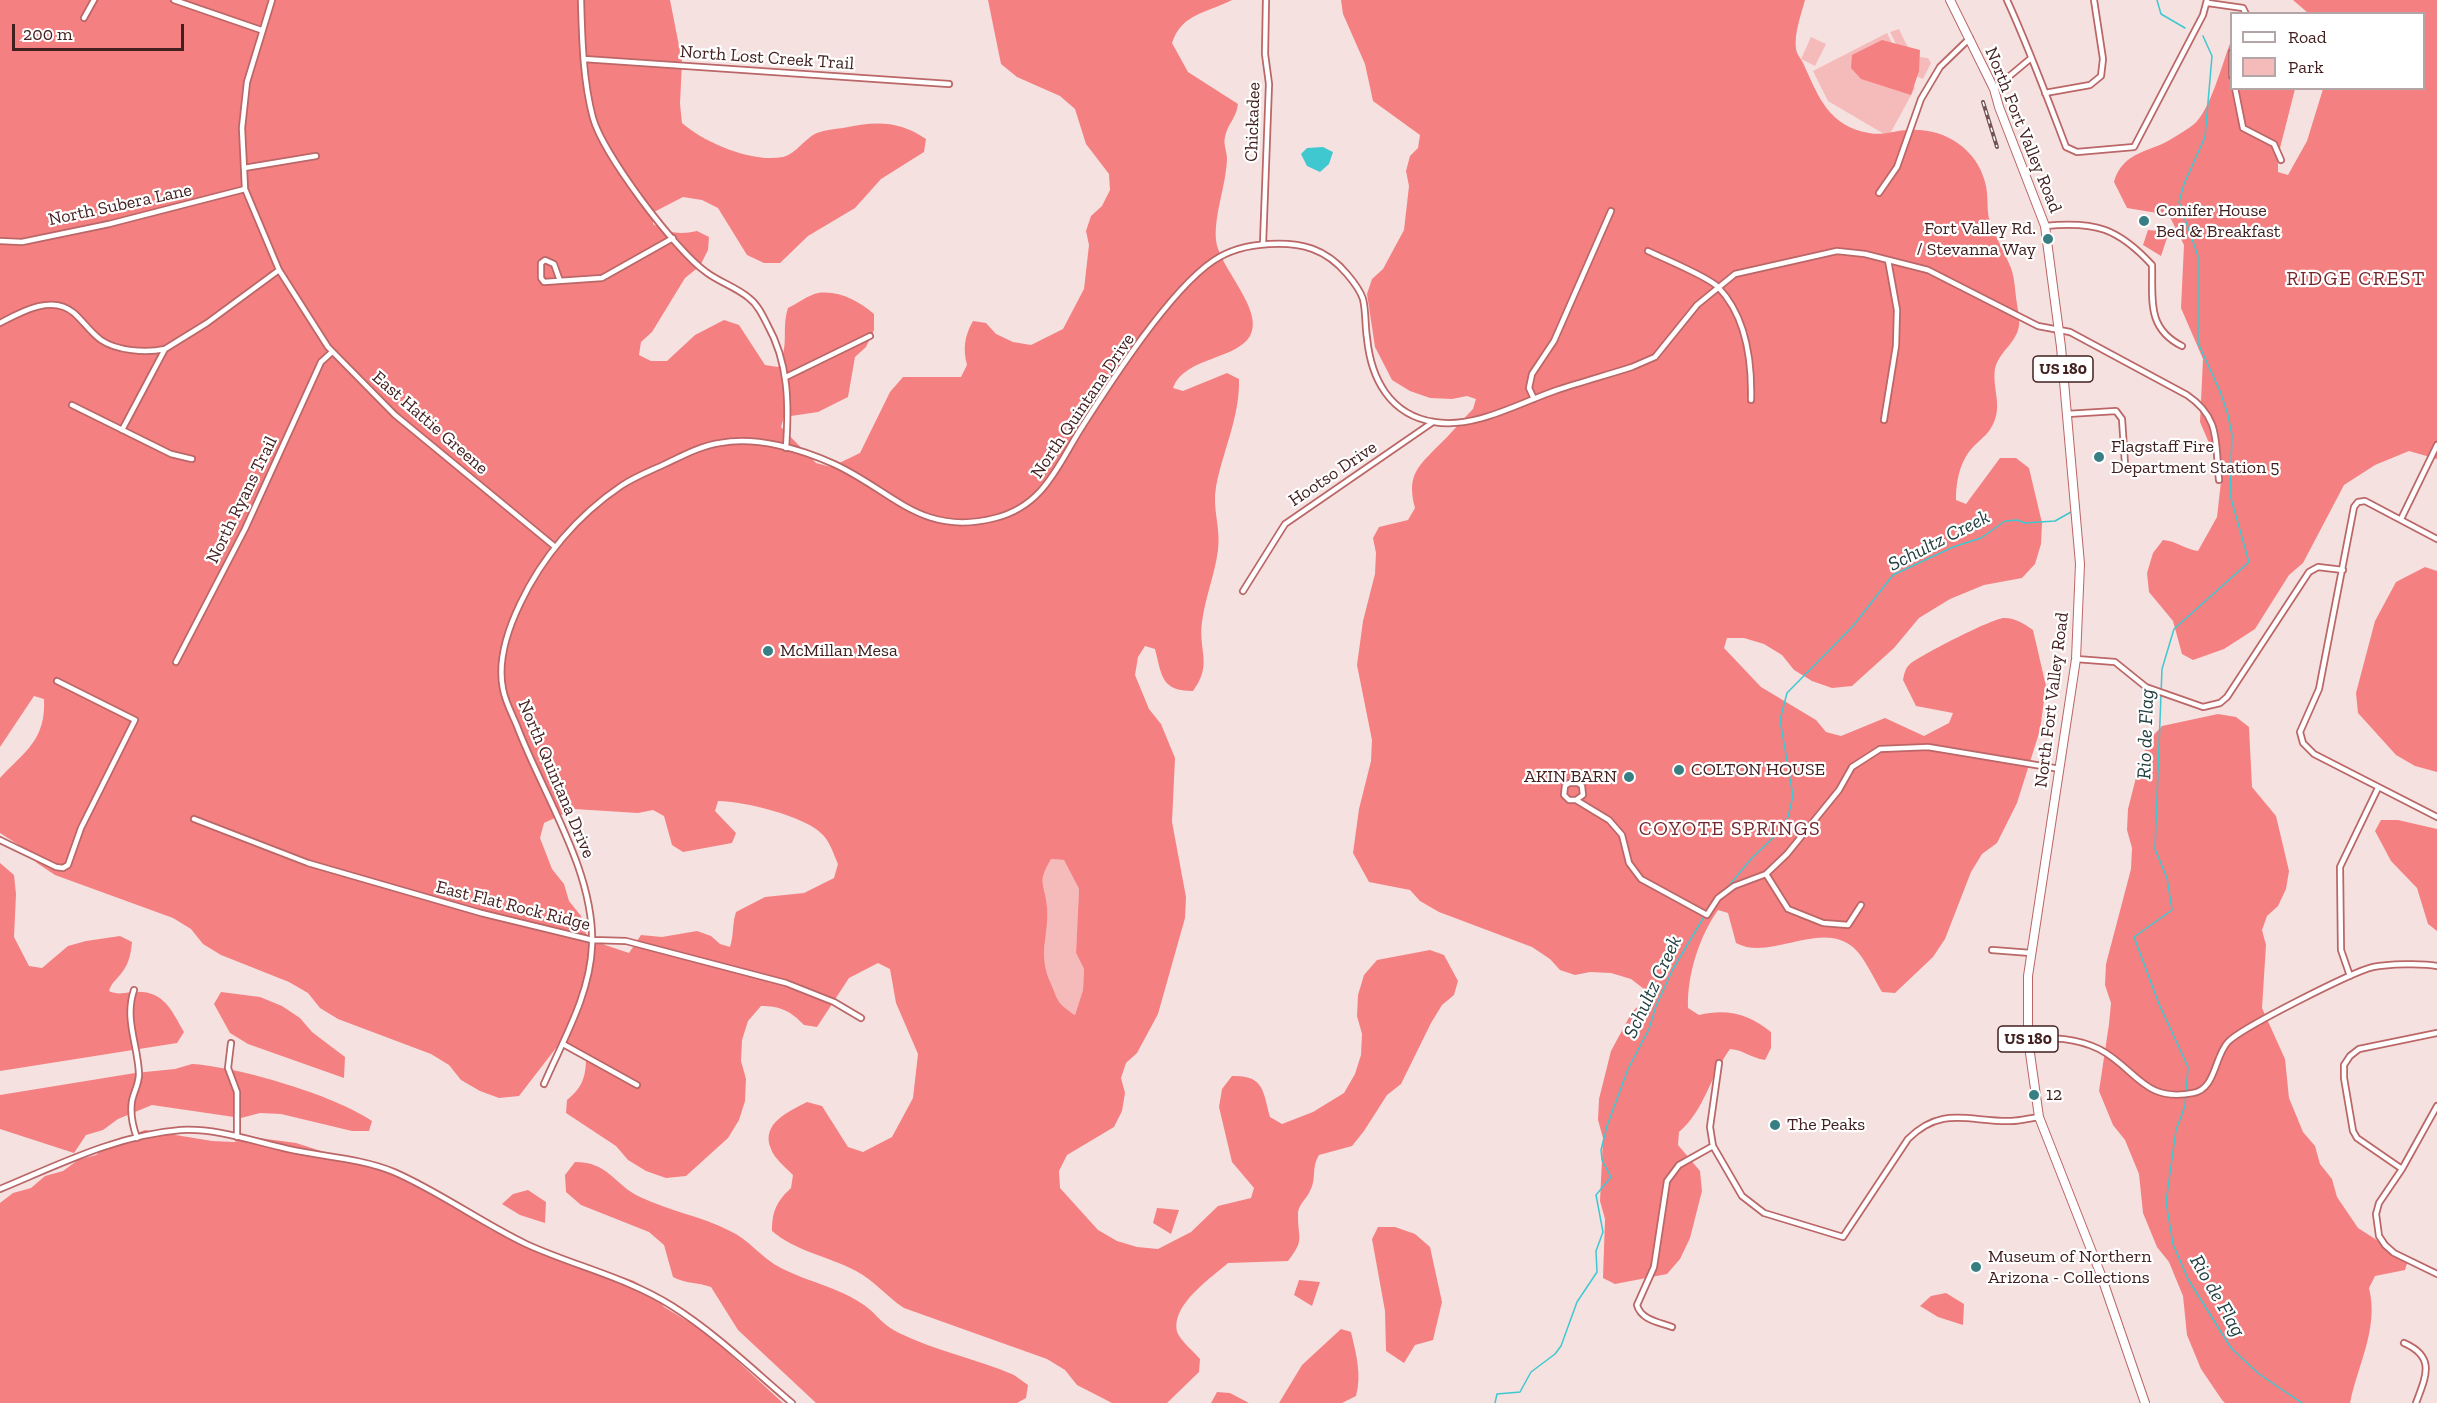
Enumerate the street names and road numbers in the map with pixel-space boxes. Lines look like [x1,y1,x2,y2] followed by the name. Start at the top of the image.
[679,41,855,75] street label: North Lost Creek Trail
[1980,44,2066,216] street label: North Fort Valley Road
[1241,82,1265,162] street label: Chickadee
[46,179,194,231] street label: North Subera Lane
[1026,329,1140,483] street label: North Quintana Drive
[2033,356,2093,382] road number: US 180
[368,367,492,479] street label: East Hattie Greene
[202,433,282,567] street label: North Ryans Trail
[1285,437,1381,511] street label: Hootso Drive
[2031,611,2073,789] street label: North Fort Valley Road
[513,697,599,861] street label: North Quintana Drive
[434,876,592,936] street label: East Flat Rock Ridge
[1998,1026,2058,1052] road number: US 180

